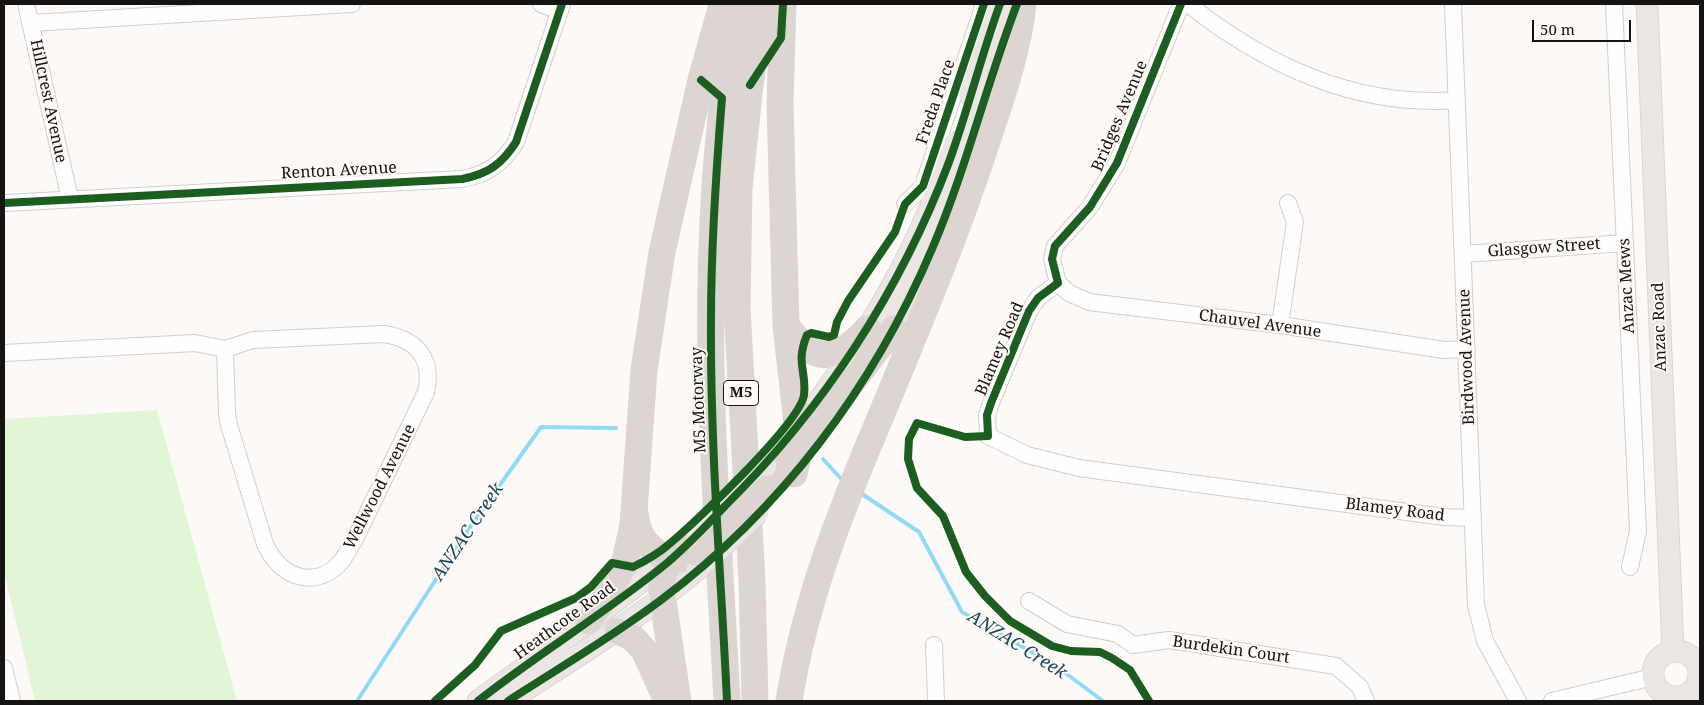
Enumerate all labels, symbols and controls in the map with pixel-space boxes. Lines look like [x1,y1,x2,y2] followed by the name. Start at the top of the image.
[1534,10,1633,42] scale bar
[1540,19,1575,39] text: 50 m
[26,37,70,165] street label: Hillcrest Avenue
[913,57,959,147] street label: Freda Place
[1088,58,1152,174] street label: Bridges Avenue
[281,158,397,184] street label: Renton Avenue
[1487,234,1601,262] street label: Glasgow Street
[1615,238,1639,334] street label: Anzac Mews
[1649,282,1671,372] street label: Anzac Road
[1455,289,1479,425] street label: Birdwood Avenue
[972,299,1028,399] street label: Blamey Road
[1198,306,1322,342] street label: Chauvel Avenue
[688,347,710,453] street label: M5 Motorway
[724,380,758,406] road number: M5
[340,421,420,553] street label: Wellwood Avenue
[427,479,509,585] water label: ANZAC Creek
[1344,494,1446,526] street label: Blamey Road
[511,578,619,664] street label: Heathcote Road
[963,606,1071,684] water label: ANZAC Creek
[1171,632,1291,668] street label: Burdekin Court

